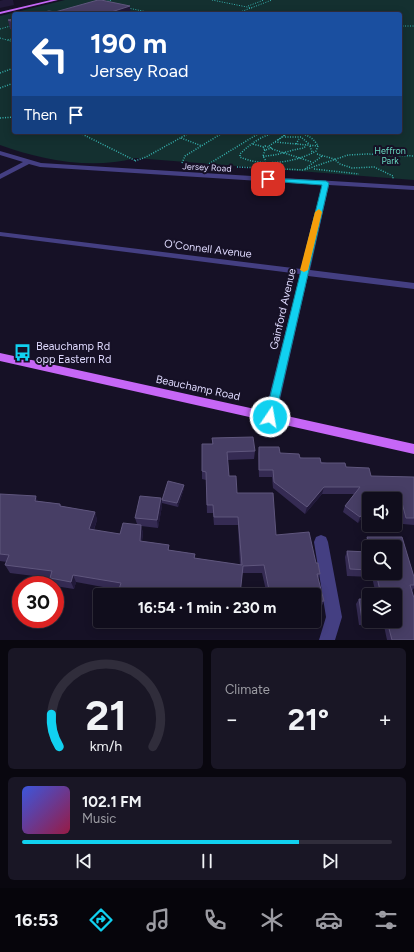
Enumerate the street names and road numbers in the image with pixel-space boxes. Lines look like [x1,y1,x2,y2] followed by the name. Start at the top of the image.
[182,160,232,174] street label: Jersey Road
[163,237,253,261] street label: O'Connell Avenue
[267,267,299,351] street label: Gainford Avenue
[155,373,241,403] street label: Beauchamp Road

